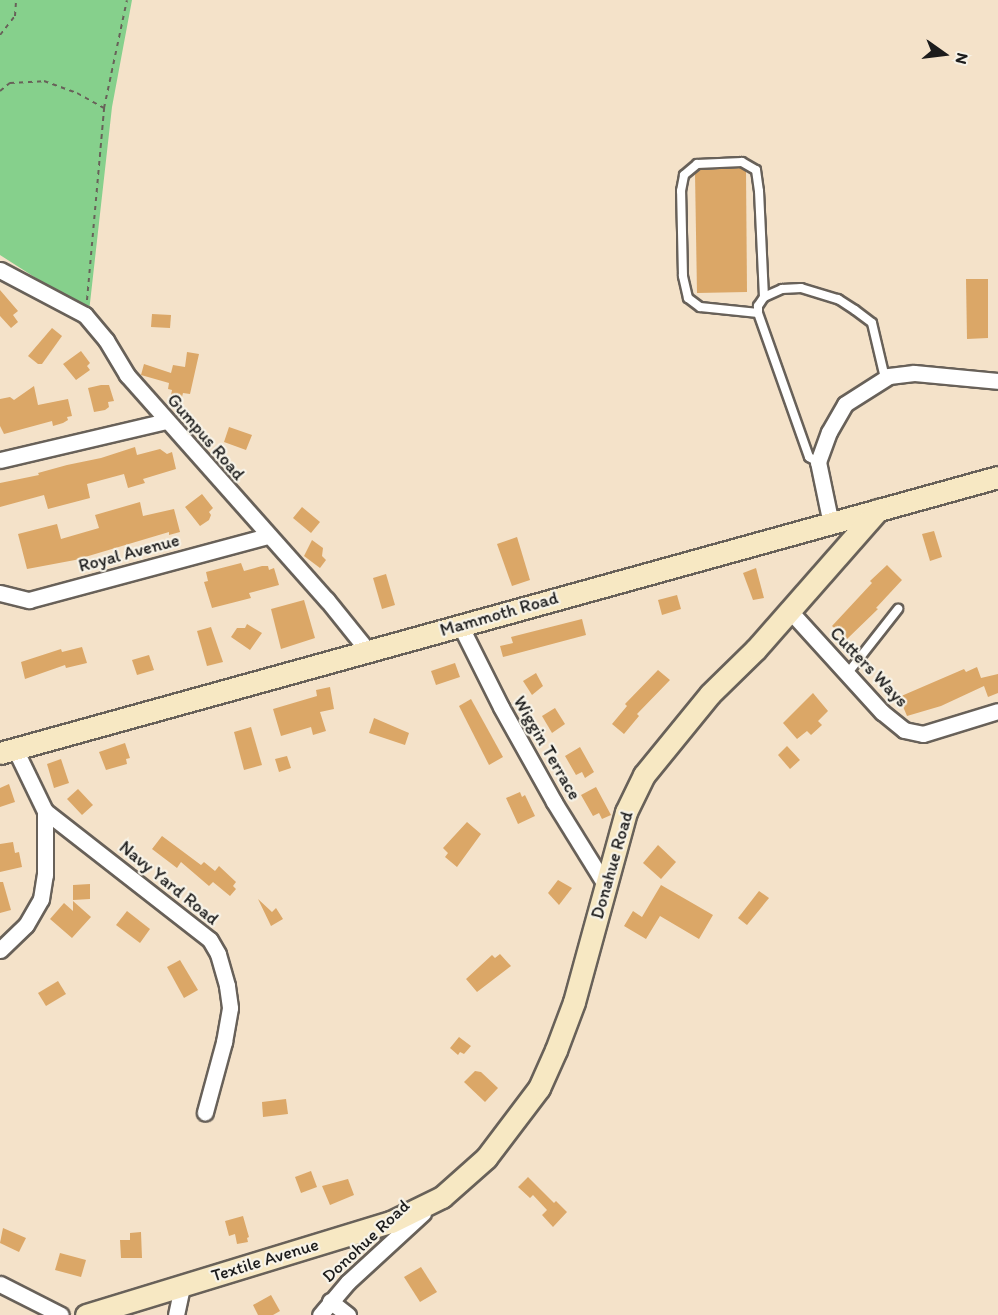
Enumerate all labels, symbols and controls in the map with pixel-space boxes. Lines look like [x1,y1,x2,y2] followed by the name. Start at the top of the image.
[914,24,974,84] north arrow
[951,51,972,66] text: N
[163,389,249,485] street label: Gumpus Road
[77,529,181,577] street label: Royal Avenue
[438,587,560,641] street label: Mammoth Road
[826,623,912,711] street label: Cutters Ways
[509,693,585,803] street label: Wiggin Terrace
[586,809,638,921] street label: Donahue Road
[115,837,223,929] street label: Navy Yard Road
[318,1195,414,1287] street label: Donohue Road
[209,1233,321,1287] street label: Textile Avenue

